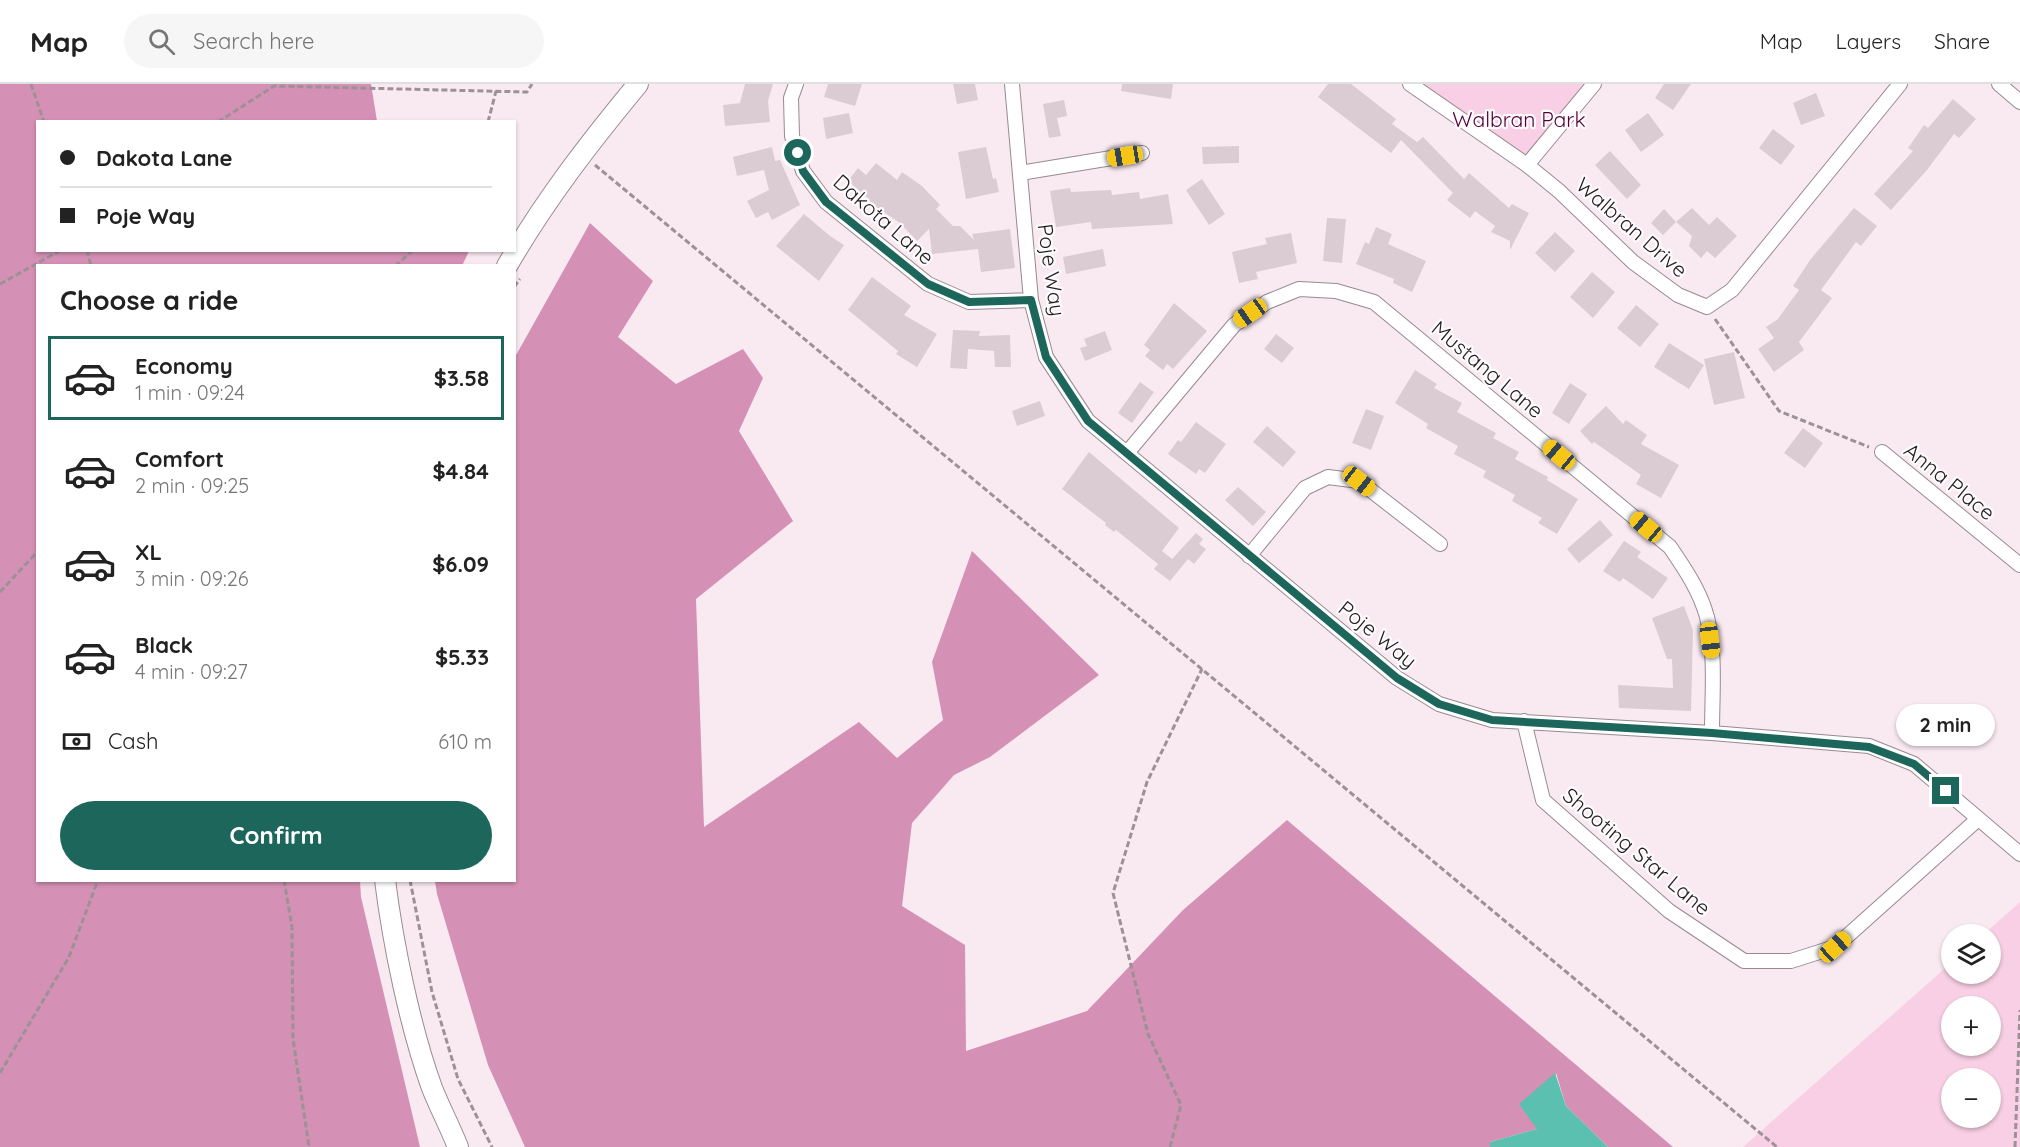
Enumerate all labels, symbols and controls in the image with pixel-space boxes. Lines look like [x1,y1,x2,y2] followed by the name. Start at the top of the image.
[124,14,544,68] search box
[30,24,88,59] text: Map
[145,25,178,58] icon: search
[193,27,315,55] text: Search here
[1760,28,1803,54] text: Map
[1836,28,1901,54] text: Layers
[1934,28,1990,54] text: Share
[1452,106,1586,132] park label: Walbran Park
[784,139,811,166] route start
[96,144,233,172] text: Dakota Lane
[1106,144,1144,168] car
[828,168,940,270] street label: Dakota Lane
[1571,171,1693,283] street label: Walbran Drive
[96,202,195,230] text: Poje Way
[1033,222,1071,318] street label: Poje Way
[60,283,238,317] text: Choose a ride
[1230,295,1270,331] car
[1427,315,1549,423] street label: Mustang Lane
[63,351,117,405] icon: car
[135,352,233,380] text: Economy
[434,364,489,392] text: $3.58
[135,380,245,405] text: 1 min · 09:24
[1539,437,1579,473] car
[1899,437,2001,525] street label: Anna Place
[63,444,117,498] icon: car
[135,445,224,473] text: Comfort
[432,457,489,485] text: $4.84
[1339,463,1379,499] car
[135,473,249,498] text: 2 min · 09:25
[1626,509,1666,545] car
[63,537,117,591] icon: car
[135,538,162,566] text: XL
[432,550,489,578] text: $6.09
[135,566,248,591] text: 3 min · 09:26
[1334,595,1422,673] street label: Poje Way
[1699,621,1721,659] car
[63,630,117,684] icon: car
[135,631,193,659] text: Black
[435,643,489,671] text: $5.33
[135,659,248,684] text: 4 min · 09:27
[1896,704,1996,746] callout: 2 min
[1919,712,1972,737] text: 2 min
[60,725,93,758] icon: cash
[108,727,159,755] text: Cash
[438,729,492,754] text: 610 m
[1932,777,1959,804] route end
[1558,782,1716,920] street label: Shooting Star Lane
[60,801,492,870] button: Confirm
[1941,924,2001,1128] map controls
[1941,924,2001,984] button: layers
[1816,928,1854,966] car
[1941,996,2001,1056] button: +
[1941,1068,2001,1128] button: −

